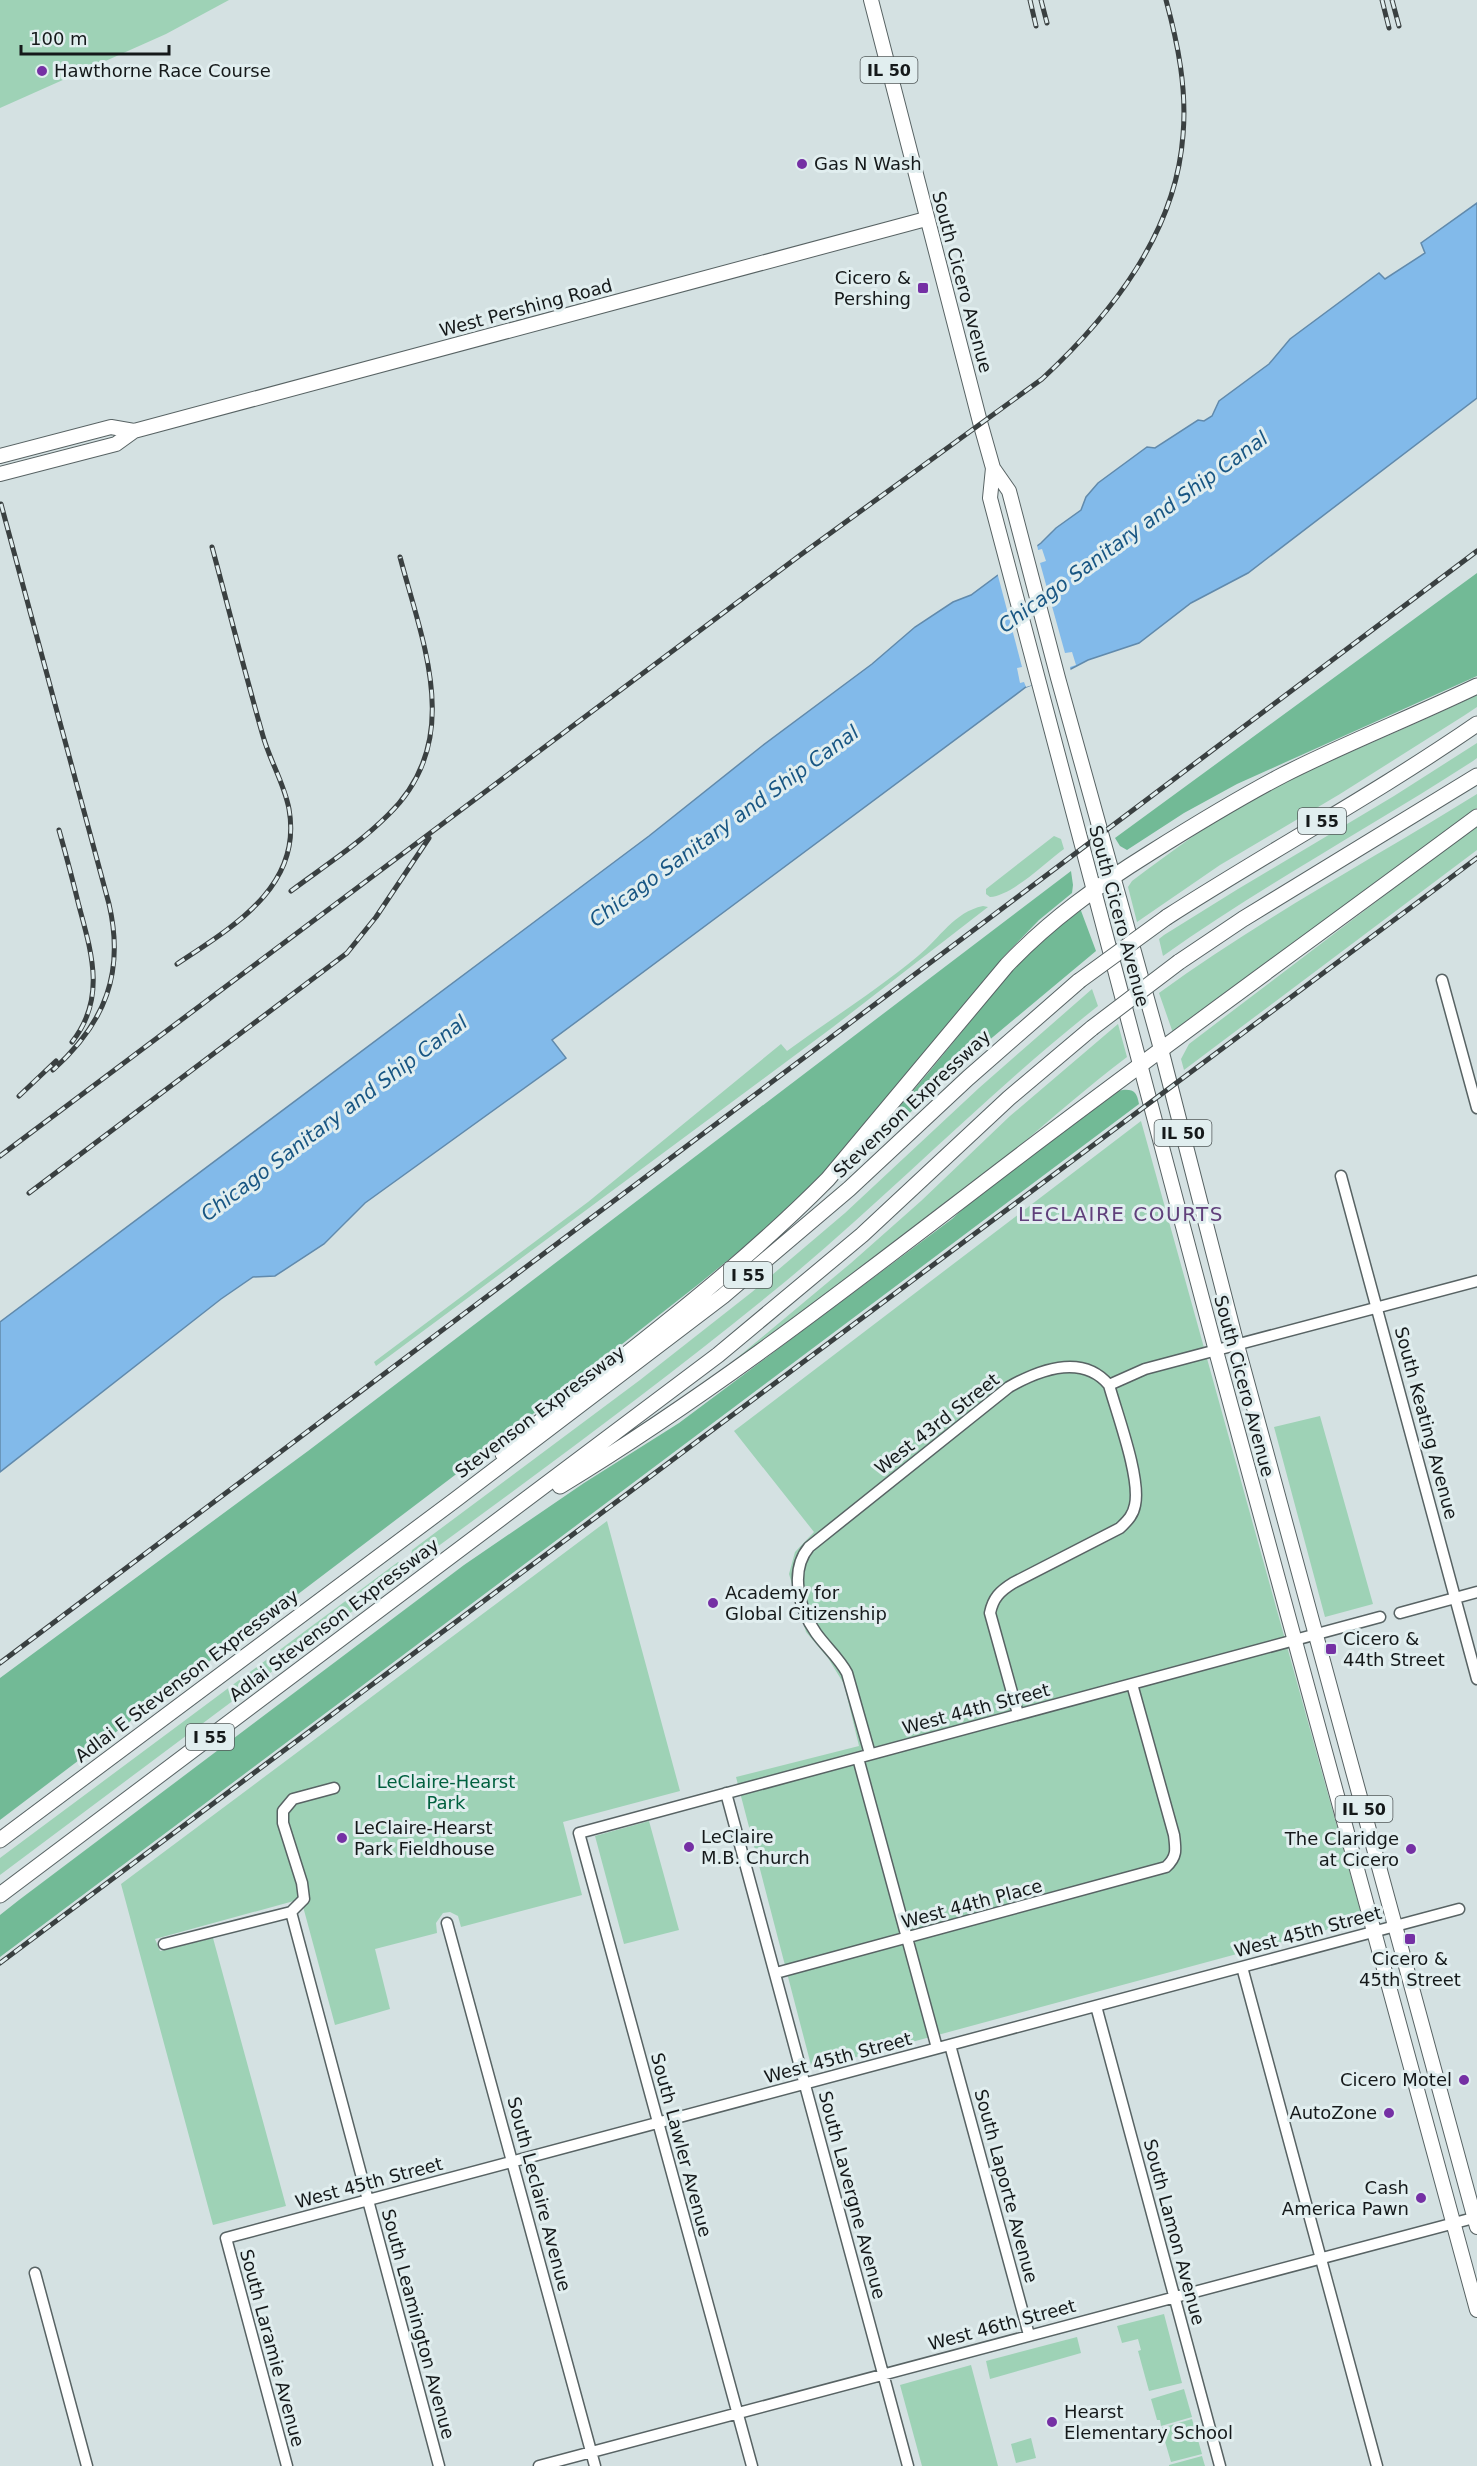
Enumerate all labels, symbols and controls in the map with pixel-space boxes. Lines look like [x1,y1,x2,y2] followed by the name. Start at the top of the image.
[21,18,170,56] scale bar
[30,28,88,49] text: 100 m
[860,57,918,83] road number: IL 50
[54,60,271,81] place label: Hawthorne Race Course
[35,64,49,78] marker: Hawthorne Race Course
[814,153,922,174] place label: Gas N Wash
[795,157,809,171] marker: Gas N Wash
[928,189,997,375] street label: South Cicero Avenue
[834,267,911,309] place label: Cicero & Pershing
[437,274,615,341] street label: West Pershing Road
[916,281,930,295] marker: Cicero & Pershing
[994,426,1273,638] water label: Chicago Sanitary and Ship Canal
[585,720,864,932] water label: Chicago Sanitary and Ship Canal
[1298,808,1346,834] road number: I 55
[1085,823,1154,1009] street label: South Cicero Avenue
[196,1010,472,1226] water label: Chicago Sanitary and Ship Canal
[829,1025,995,1182] street label: Stevenson Expressway
[1154,1120,1212,1146] road number: IL 50
[1018,1202,1224,1226] district label: LECLAIRE COURTS
[724,1262,772,1288] road number: I 55
[1210,1293,1279,1479] street label: South Cicero Avenue
[1391,1324,1462,1521] street label: South Keating Avenue
[451,1341,629,1482] street label: Stevenson Expressway
[870,1369,1003,1479] street label: West 43rd Street
[225,1534,443,1705] street label: Adlai Stevenson Expressway
[725,1582,887,1624] place label: Academy for Global Citizenship
[71,1585,303,1766] street label: Adlai E Stevenson Expressway
[706,1596,720,1610] marker: Academy for Global Citizenship
[1343,1628,1445,1670] place label: Cicero & 44th Street
[1324,1642,1338,1656] marker: Cicero & 44th Street
[900,1679,1052,1738] street label: West 44th Street
[186,1724,234,1750] road number: I 55
[377,1771,515,1813] park label: LeClaire-Hearst Park
[1336,1796,1392,1822] road number: IL 50
[354,1817,494,1859] place label: LeClaire-Hearst Park Fieldhouse
[701,1826,810,1868] place label: LeClaire M.B. Church
[1284,1828,1399,1870] place label: The Claridge at Cicero
[335,1831,349,1845] marker: LeClaire-Hearst Park Fieldhouse
[682,1840,696,1854] marker: LeClaire M.B. Church
[1404,1842,1418,1856] marker: The Claridge at Cicero
[899,1875,1045,1932] street label: West 44th Place
[1232,1902,1384,1961] street label: West 45th Street
[1403,1932,1417,1946] marker: Cicero & 45th Street
[1359,1948,1461,1990] place label: Cicero & 45th Street
[762,2028,914,2087] street label: West 45th Street
[647,2050,716,2239] street label: South Lawler Avenue
[1340,2069,1452,2090] place label: Cicero Motel
[1457,2073,1471,2087] marker: Cicero Motel
[971,2087,1042,2285] street label: South Laporte Avenue
[815,2089,890,2301] street label: South Lavergne Avenue
[503,2094,576,2293] street label: South Leclaire Avenue
[1289,2102,1377,2123] place label: AutoZone
[1382,2106,1396,2120] marker: AutoZone
[1140,2137,1209,2327] street label: South Lamon Avenue
[293,2153,445,2212] street label: West 45th Street
[1282,2177,1409,2219] place label: Cash America Pawn
[1414,2191,1428,2205] marker: Cash America Pawn
[378,2207,459,2441] street label: South Leamington Avenue
[236,2247,309,2449] street label: South Laramie Avenue
[926,2295,1078,2354] street label: West 46th Street
[1064,2401,1233,2443] place label: Hearst Elementary School
[1045,2415,1059,2429] marker: Hearst Elementary School

